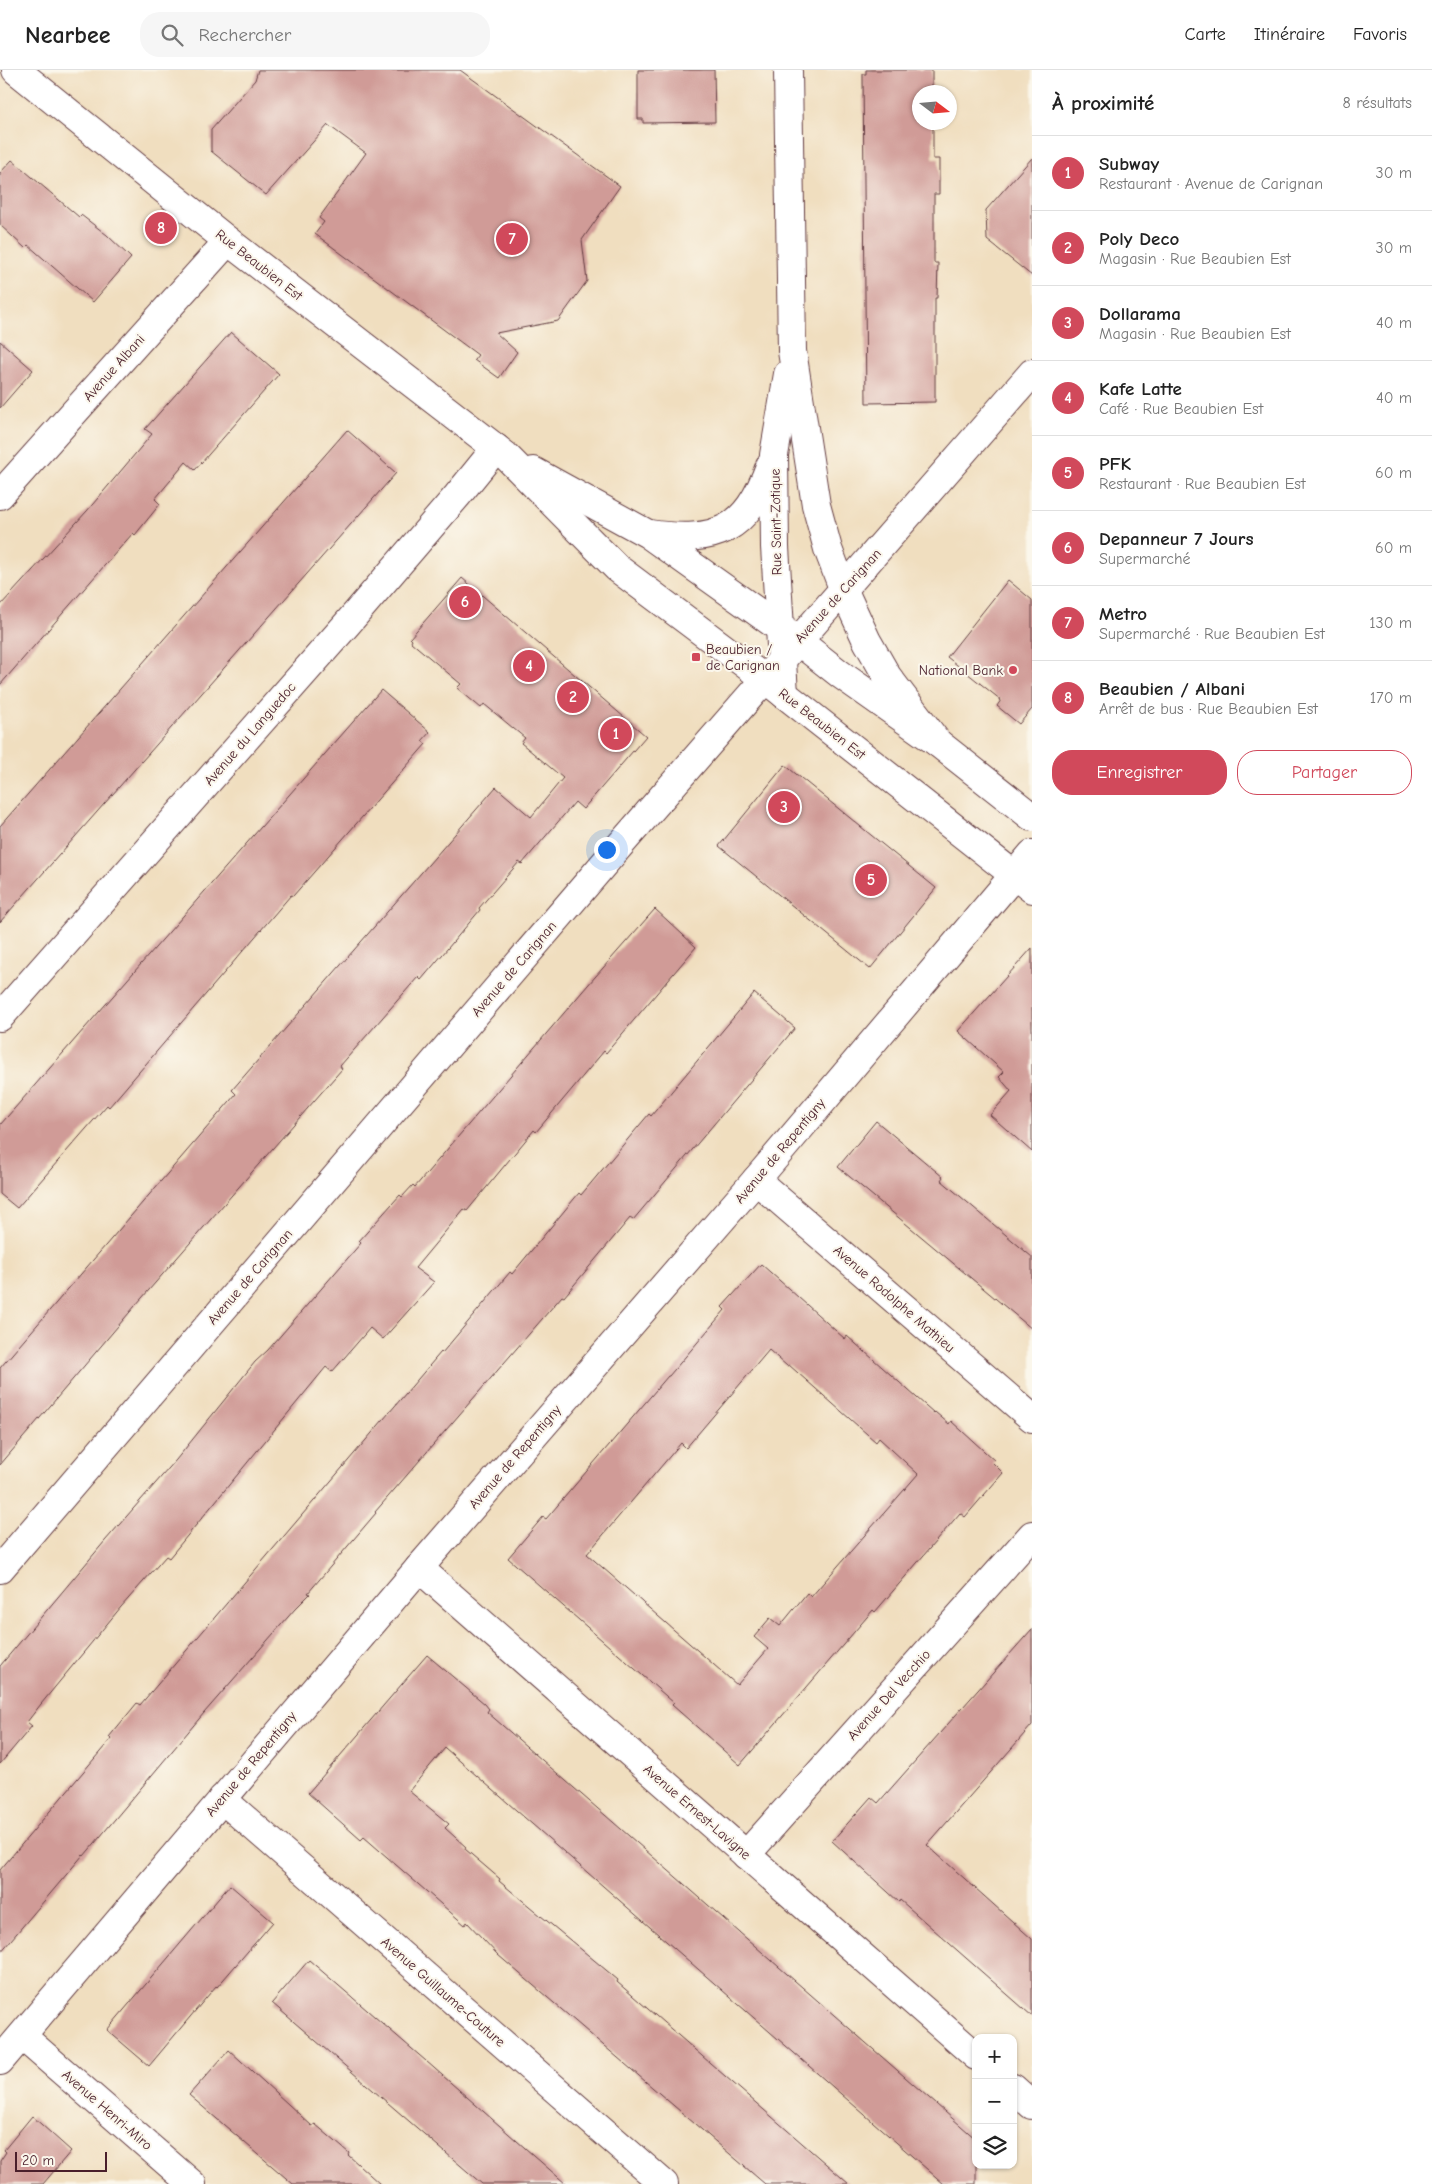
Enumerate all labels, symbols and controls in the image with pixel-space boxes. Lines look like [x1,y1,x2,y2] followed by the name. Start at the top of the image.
[140,12,490,57] search box
[25,21,110,49] text: Nearbee
[158,21,186,49] icon: search
[198,24,291,46] text: Rechercher
[1185,24,1226,45] text: Carte
[1254,24,1325,45] text: Itinéraire
[1353,24,1407,45] text: Favoris
[912,85,957,130] north arrow
[1052,91,1154,115] text: À proximité
[1343,94,1412,112] text: 8 résultats
[1099,153,1159,175] text: Subway
[1065,164,1071,182] text: 1
[1376,164,1412,182] text: 30 m
[1099,175,1323,193] text: Restaurant · Avenue de Carignan
[145,209,177,247] pin: 8
[496,220,528,258] pin: 7
[212,226,307,305] street label: Rue Beaubien Est
[1099,228,1179,250] text: Poly Deco
[1064,239,1072,257] text: 2
[1376,239,1412,257] text: 30 m
[1099,250,1291,268] text: Magasin · Rue Beaubien Est
[1099,303,1181,325] text: Dollarama
[1064,314,1072,332] text: 3
[1376,314,1412,332] text: 40 m
[1099,325,1291,343] text: Magasin · Rue Beaubien Est
[80,331,148,405] street label: Avenue Albani
[1099,378,1182,400] text: Kafe Latte
[1064,389,1072,407] text: 4
[1376,389,1412,407] text: 40 m
[1099,400,1263,418] text: Café · Rue Beaubien Est
[1099,453,1131,475] text: PFK
[1064,464,1072,482] text: 5
[1375,464,1412,482] text: 60 m
[767,469,785,575] street label: Rue Saint-Zotique
[1099,475,1306,493] text: Restaurant · Rue Beaubien Est
[1099,528,1254,550] text: Depanneur 7 Jours
[1064,539,1072,557] text: 6
[1375,539,1412,557] text: 60 m
[791,545,885,647] street label: Avenue de Carignan
[1099,550,1191,568] text: Supermarché
[449,583,481,621] pin: 6
[1099,603,1147,625] text: Metro
[1064,614,1072,632] text: 7
[1369,614,1412,632] text: 130 m
[1099,625,1325,643] text: Supermarché · Rue Beaubien Est
[706,641,780,674] place label: Beaubien / de Carignan
[513,647,545,685] pin: 4
[690,651,702,663] marker: Beaubien / de Carignan
[919,662,1003,679] place label: National Bank
[1007,664,1019,676] marker: National Bank
[557,678,589,716] pin: 2
[1099,678,1245,700] text: Beaubien / Albani
[200,679,300,789] street label: Avenue du Languedoc
[775,685,870,764] street label: Rue Beaubien Est
[1064,689,1072,707] text: 8
[1370,689,1412,707] text: 170 m
[1099,700,1318,718] text: Arrêt de bus · Rue Beaubien Est
[600,715,632,753] pin: 1
[1052,750,1227,795] button: Enregistrer
[1237,750,1412,795] button: Partager
[768,788,800,826] pin: 3
[594,837,620,863] your location
[855,861,887,899] pin: 5
[468,918,560,1020] street label: Avenue de Carignan
[731,1094,830,1207] street label: Avenue de Repentigny
[204,1226,296,1328] street label: Avenue de Carignan
[830,1242,958,1356] street label: Avenue Rodolphe Mathieu
[465,1401,565,1513] street label: Avenue de Repentigny
[844,1646,934,1744] street label: Avenue Del Vecchio
[202,1707,301,1820] street label: Avenue de Repentigny
[640,1761,754,1863] street label: Avenue Ernest-Lavigne
[377,1933,509,2051] street label: Avenue Guillaume-Couture
[972,2034,1017,2169] map controls
[972,2034,1017,2079] button: +
[58,2066,156,2154] street label: Avenue Henri-Miro
[972,2079,1017,2124] button: −
[972,2124,1017,2169] button: layers
[15,2149,108,2172] scale bar
[22,2152,54,2169] text: 20 m

